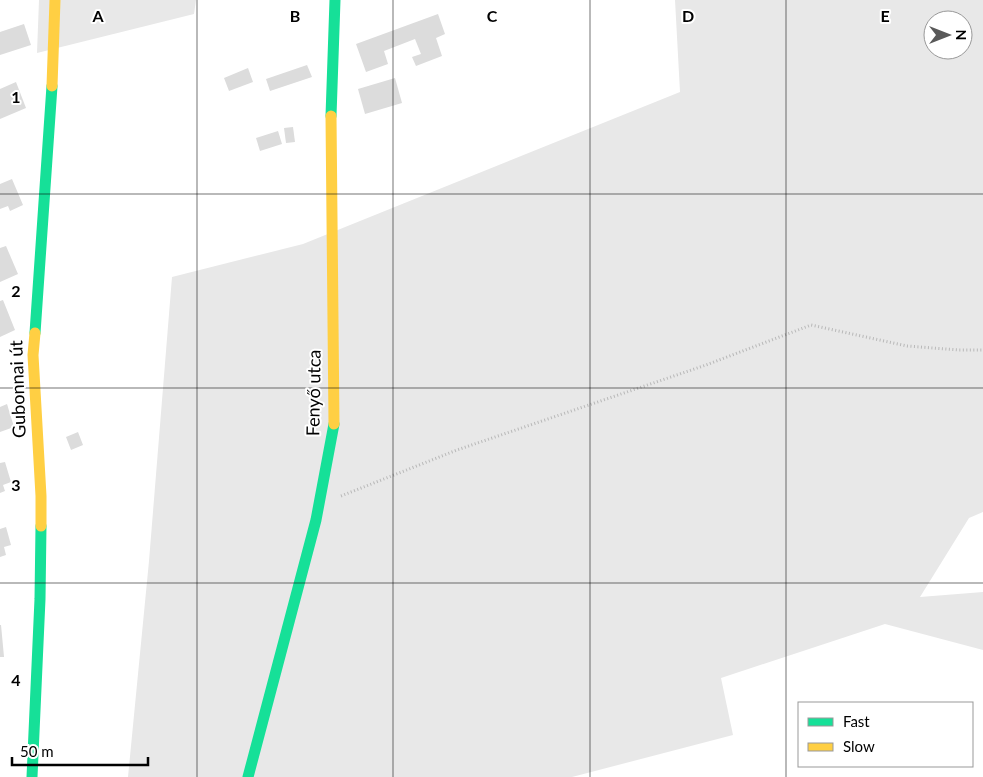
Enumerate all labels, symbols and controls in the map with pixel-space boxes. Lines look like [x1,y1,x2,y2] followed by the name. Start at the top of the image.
[91,6,104,25] text: A
[290,6,300,25] text: B
[487,6,498,25] text: C
[682,6,694,25] text: D
[880,6,890,25] text: E
[923,10,973,60] north arrow
[953,30,970,40] text: N
[11,87,21,106] text: 1
[11,281,21,300] text: 2
[4,339,30,438] street label: Gubonnai út
[301,350,325,436] street label: Fenyő utca
[11,475,21,494] text: 3
[11,670,21,689] text: 4
[798,702,973,767] legend
[843,712,870,730] text: Fast
[12,734,149,766] scale bar
[843,737,875,755] text: Slow
[20,742,54,760] text: 50 m

